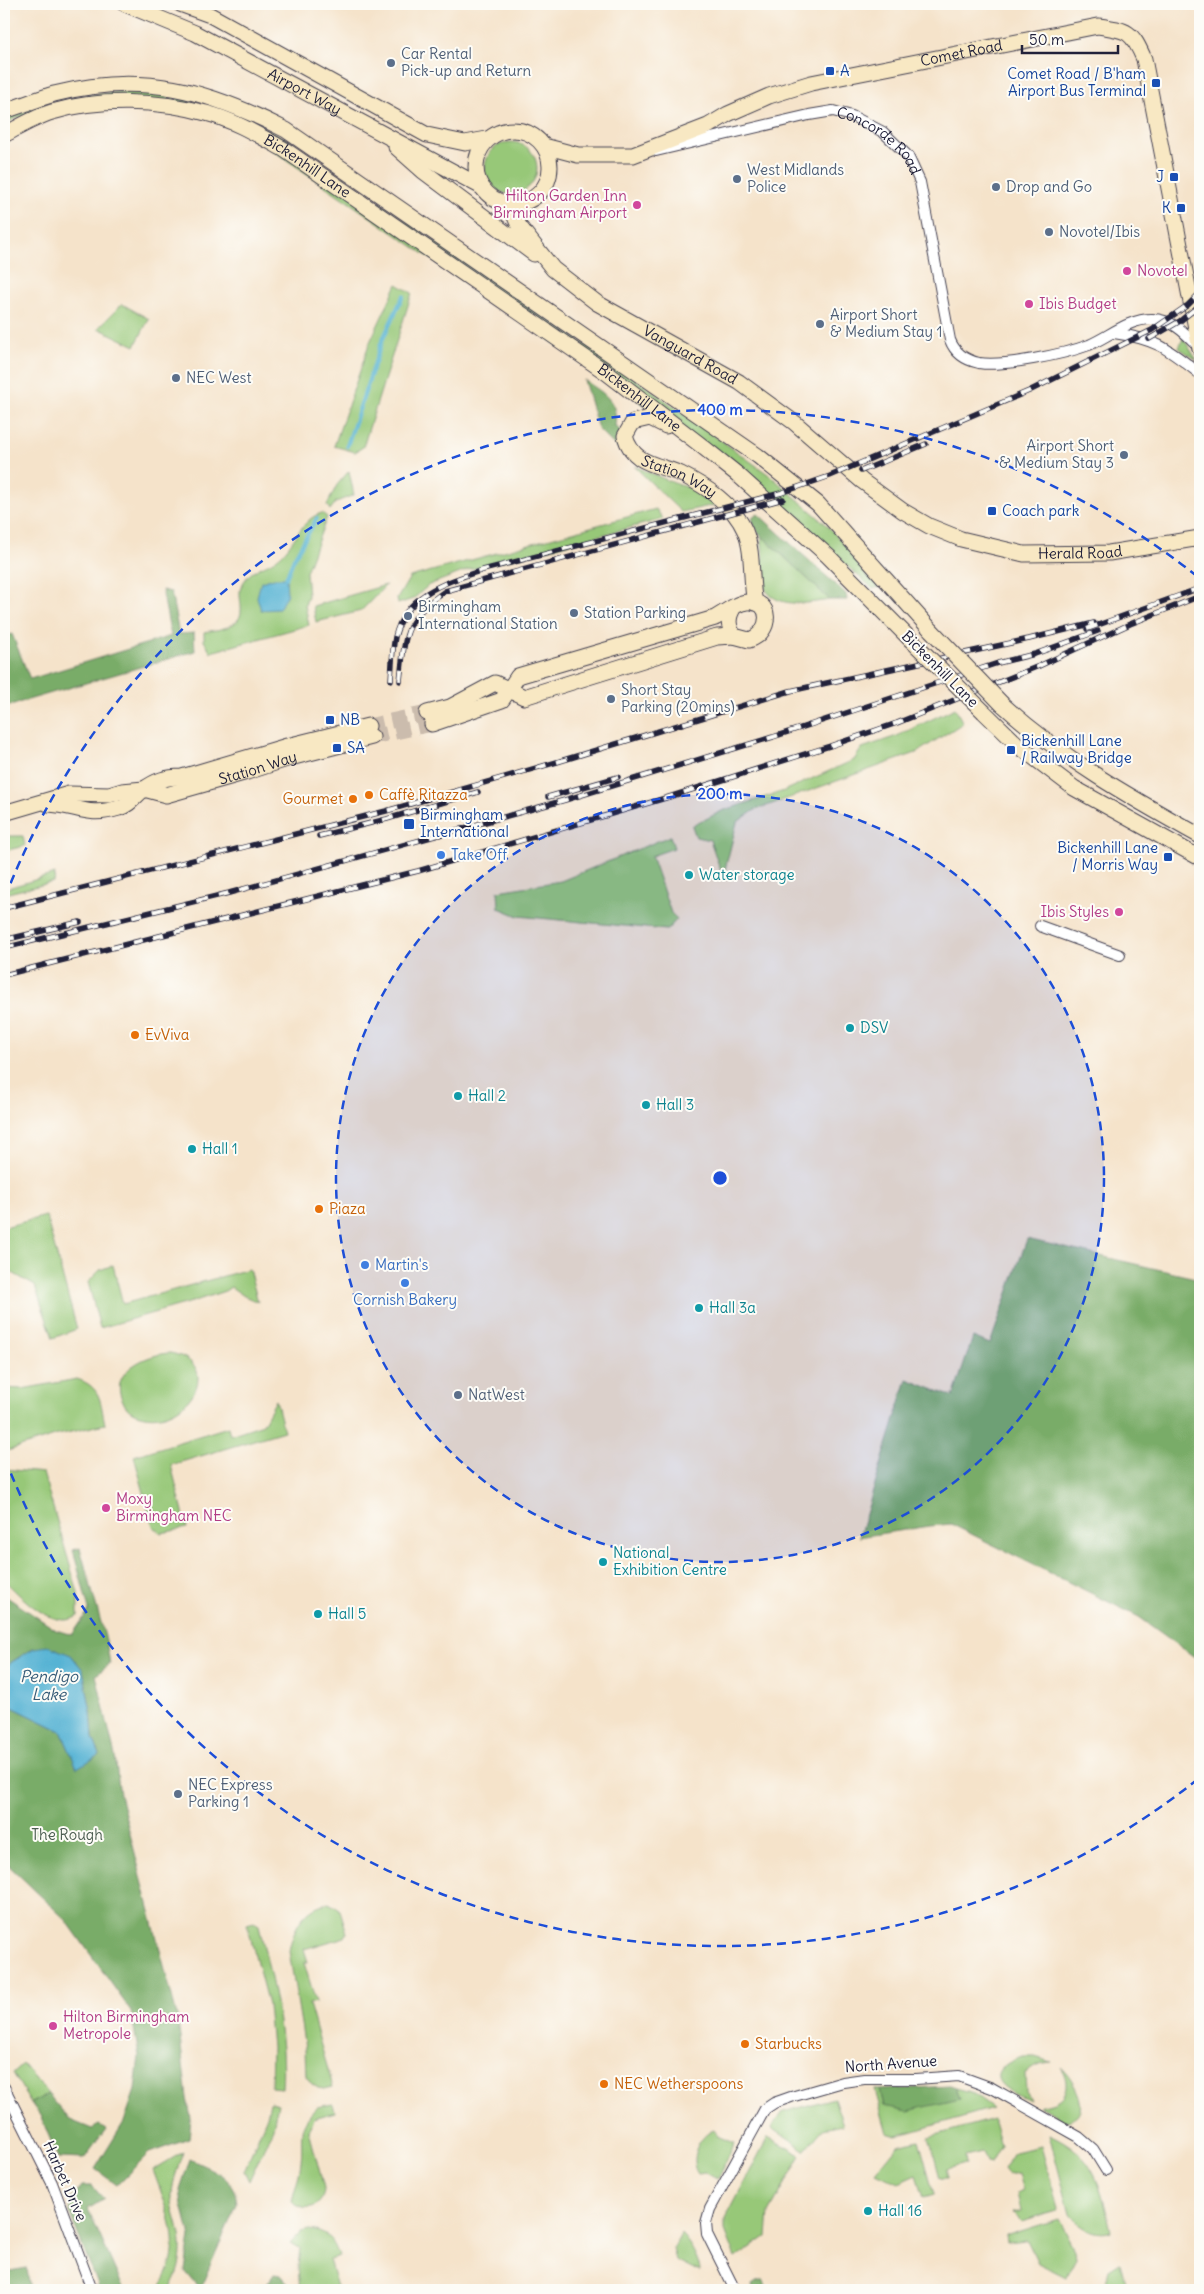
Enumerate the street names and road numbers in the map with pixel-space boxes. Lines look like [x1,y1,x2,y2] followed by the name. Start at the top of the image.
[919,35,1004,70] street label: Comet Road
[264,64,345,119] street label: Airport Way
[835,102,925,178] street label: Concorde Road
[261,130,355,202] street label: Bickenhill Lane
[640,321,741,388] street label: Vanguard Road
[594,359,685,436] street label: Bickenhill Lane
[638,451,721,502] street label: Station Way
[1038,541,1124,563] street label: Herald Road
[898,626,983,711] street label: Bickenhill Lane
[216,747,299,789] street label: Station Way
[844,2051,938,2076] street label: North Avenue
[39,2138,92,2224] street label: Harbet Drive

